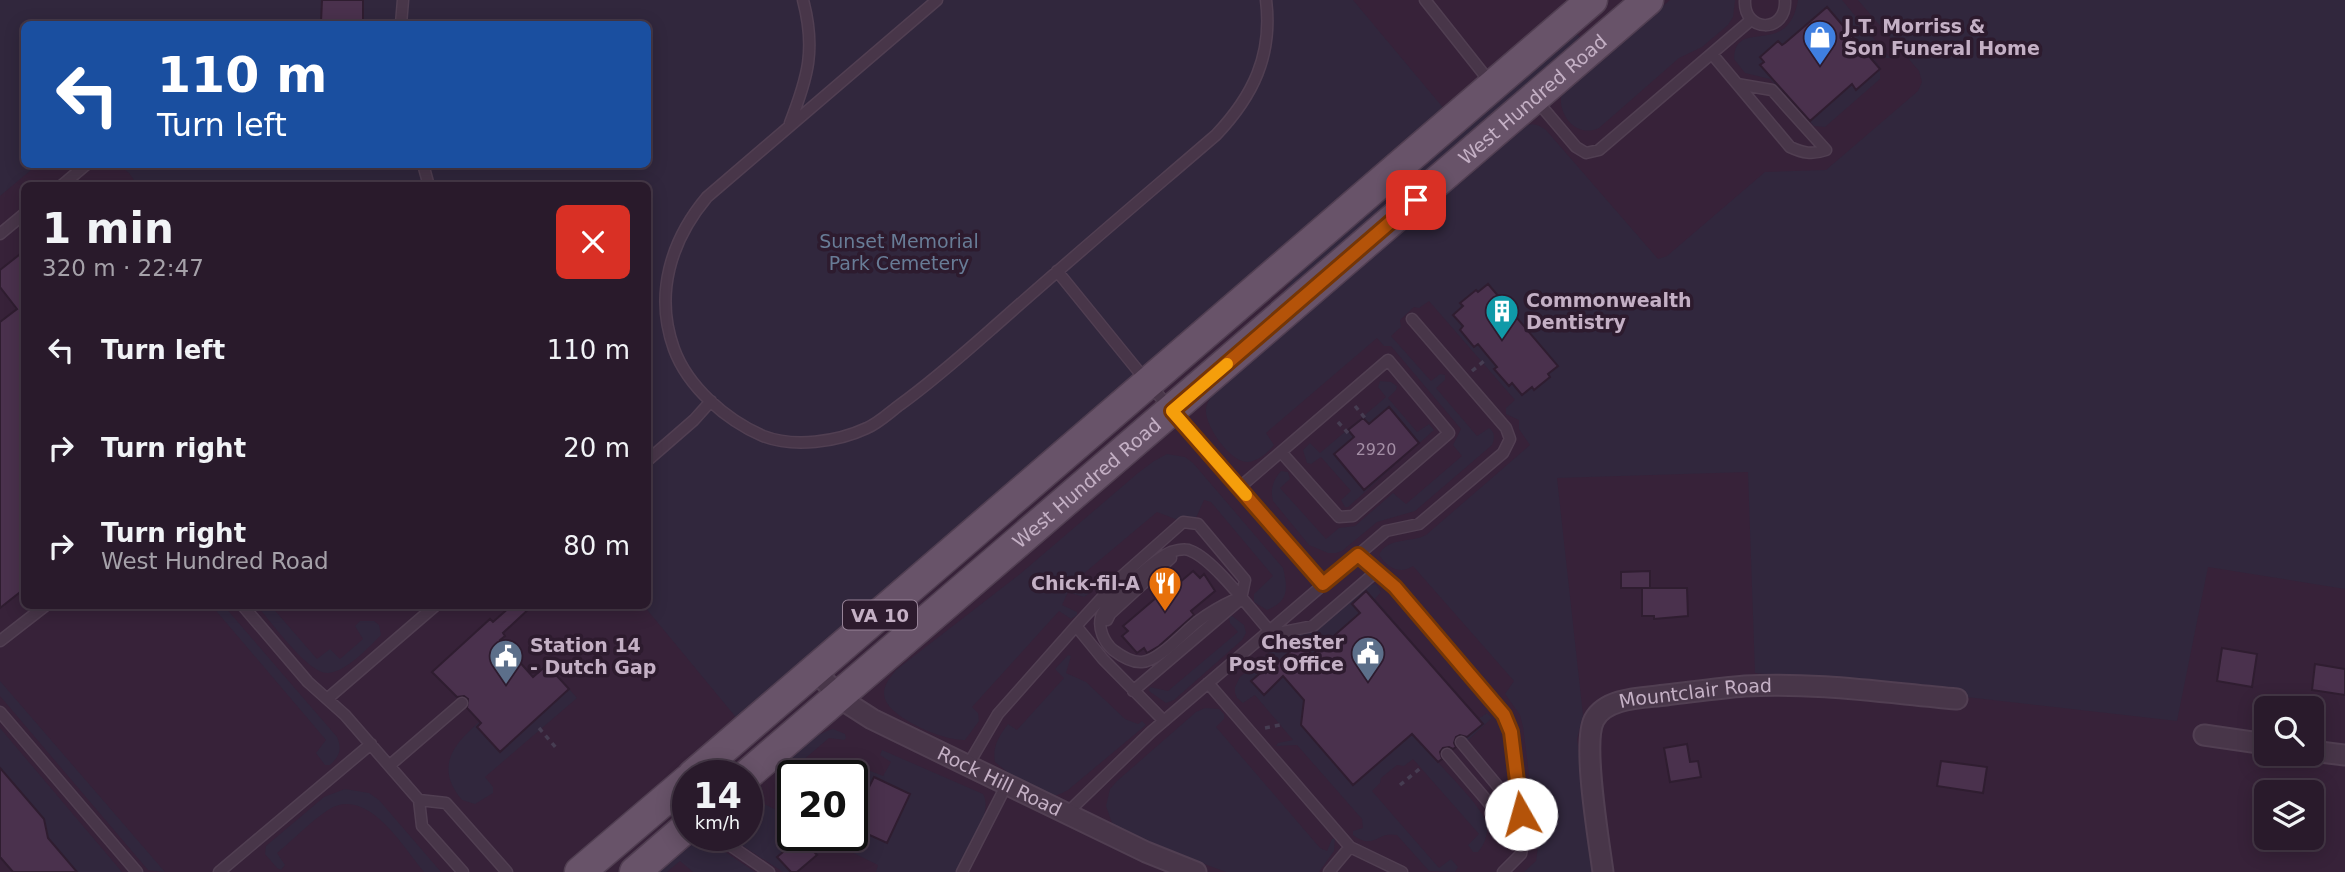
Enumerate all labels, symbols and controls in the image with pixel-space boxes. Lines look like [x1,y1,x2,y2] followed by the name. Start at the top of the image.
[1842,15,2040,59] place label: J.T. Morriss & Son Funeral Home
[1801,18,1839,67] shop icon: J.T. Morriss & Son Funeral Home
[1454,30,1611,169] street label: West Hundred Road
[157,47,327,104] text: 110 m
[42,49,133,140] icon: left
[157,106,287,144] text: Turn left
[1386,170,1446,230] pin
[1397,181,1435,219] icon: arrive
[42,204,174,253] text: 1 min
[556,205,630,279] button: close
[819,230,979,274] park label: Sunset Memorial Park Cemetery
[42,255,204,281] text: 320 m · 22:47
[1526,289,1692,333] place label: Commonwealth Dentistry
[1483,292,1521,341] building icon: Commonwealth Dentistry
[42,331,80,369] icon: left
[101,335,225,365] text: Turn left
[547,335,630,365] text: 110 m
[1008,413,1165,553] street label: West Hundred Road
[42,429,80,467] icon: right
[101,433,246,463] text: Turn right
[563,433,630,463] text: 20 m
[1356,440,1396,459] house number: 2920
[101,518,246,548] text: Turn right
[42,527,80,565] icon: right
[563,531,630,561] text: 80 m
[101,548,329,574] text: West Hundred Road
[1146,564,1184,613] restaurant icon: Chick-fil-A
[1031,572,1140,594] place label: Chick-fil-A
[843,600,917,630] road number: VA 10
[1229,631,1345,675] place label: Chester Post Office
[530,634,656,678] place label: Station 14 - Dutch Gap
[1349,634,1387,683] public building icon: Chester Post Office
[487,637,525,686] public building icon: Station 14 - Dutch Gap
[1617,674,1772,712] street label: Mountclair Road
[2254,696,2324,850] map controls
[2254,696,2324,766] button: search
[934,742,1065,820] street label: Rock Hill Road
[777,760,868,851] speed limit sign: 20
[693,776,742,816] text: 14
[1484,777,1558,851] position arrow
[2254,780,2324,850] button: layers
[695,812,740,833] text: km/h

